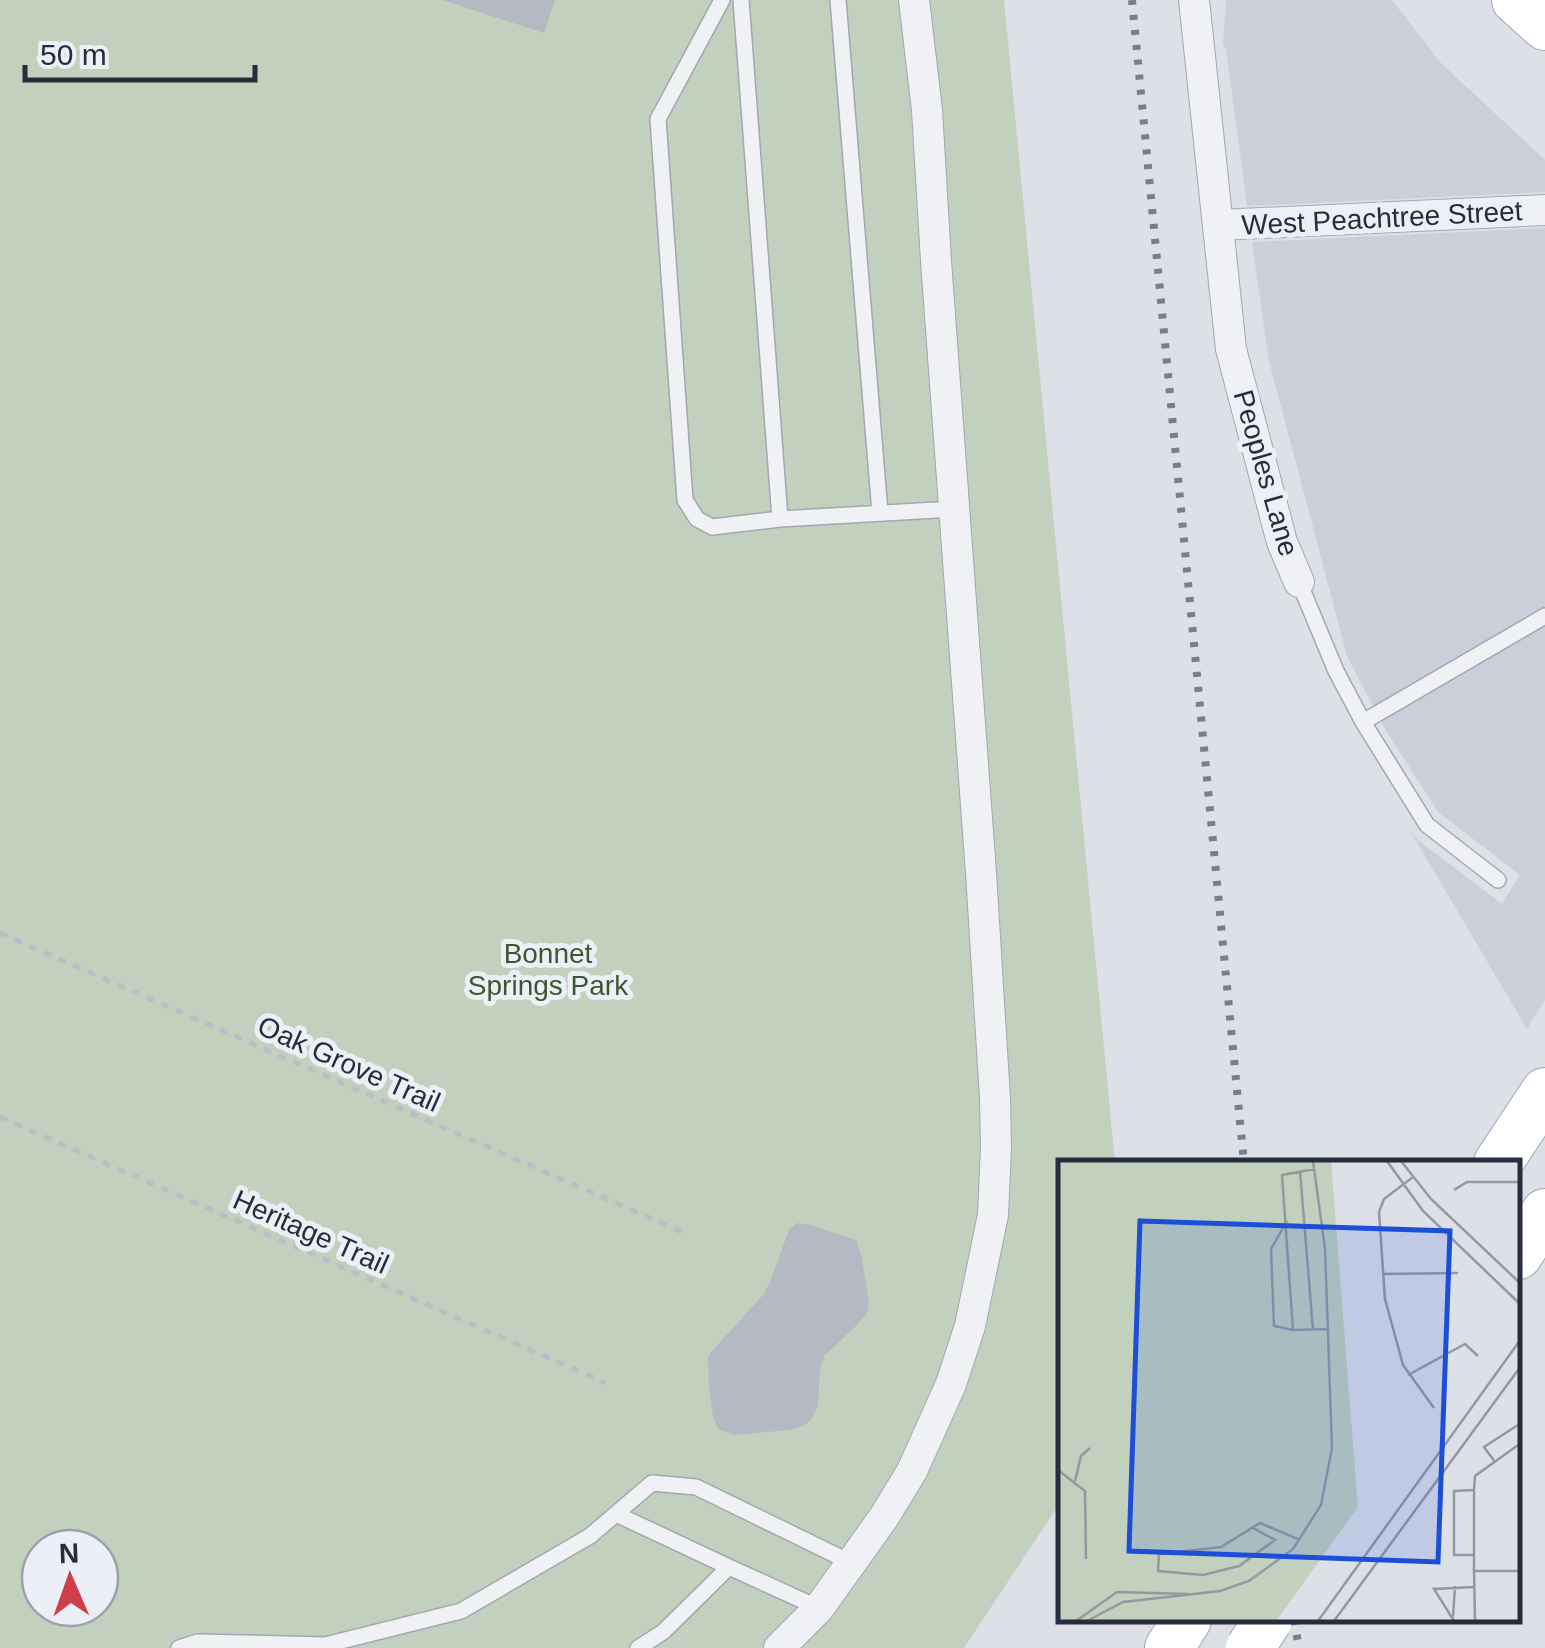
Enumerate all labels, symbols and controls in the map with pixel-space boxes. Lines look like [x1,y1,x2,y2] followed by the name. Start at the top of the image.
[25,20,255,82] scale bar
[40,38,107,71] text: 50 m
[1241,195,1523,241] street label: West Peachtree Street
[1227,386,1305,560] street label: Peoples Lane
[468,938,629,1001] park label: Bonnet Springs Park
[253,1010,445,1118] street label: Oak Grove Trail
[1058,1160,1520,1623] inset map
[229,1184,393,1280] street label: Heritage Trail
[20,1528,120,1628] north arrow
[58,1538,80,1569] text: N

